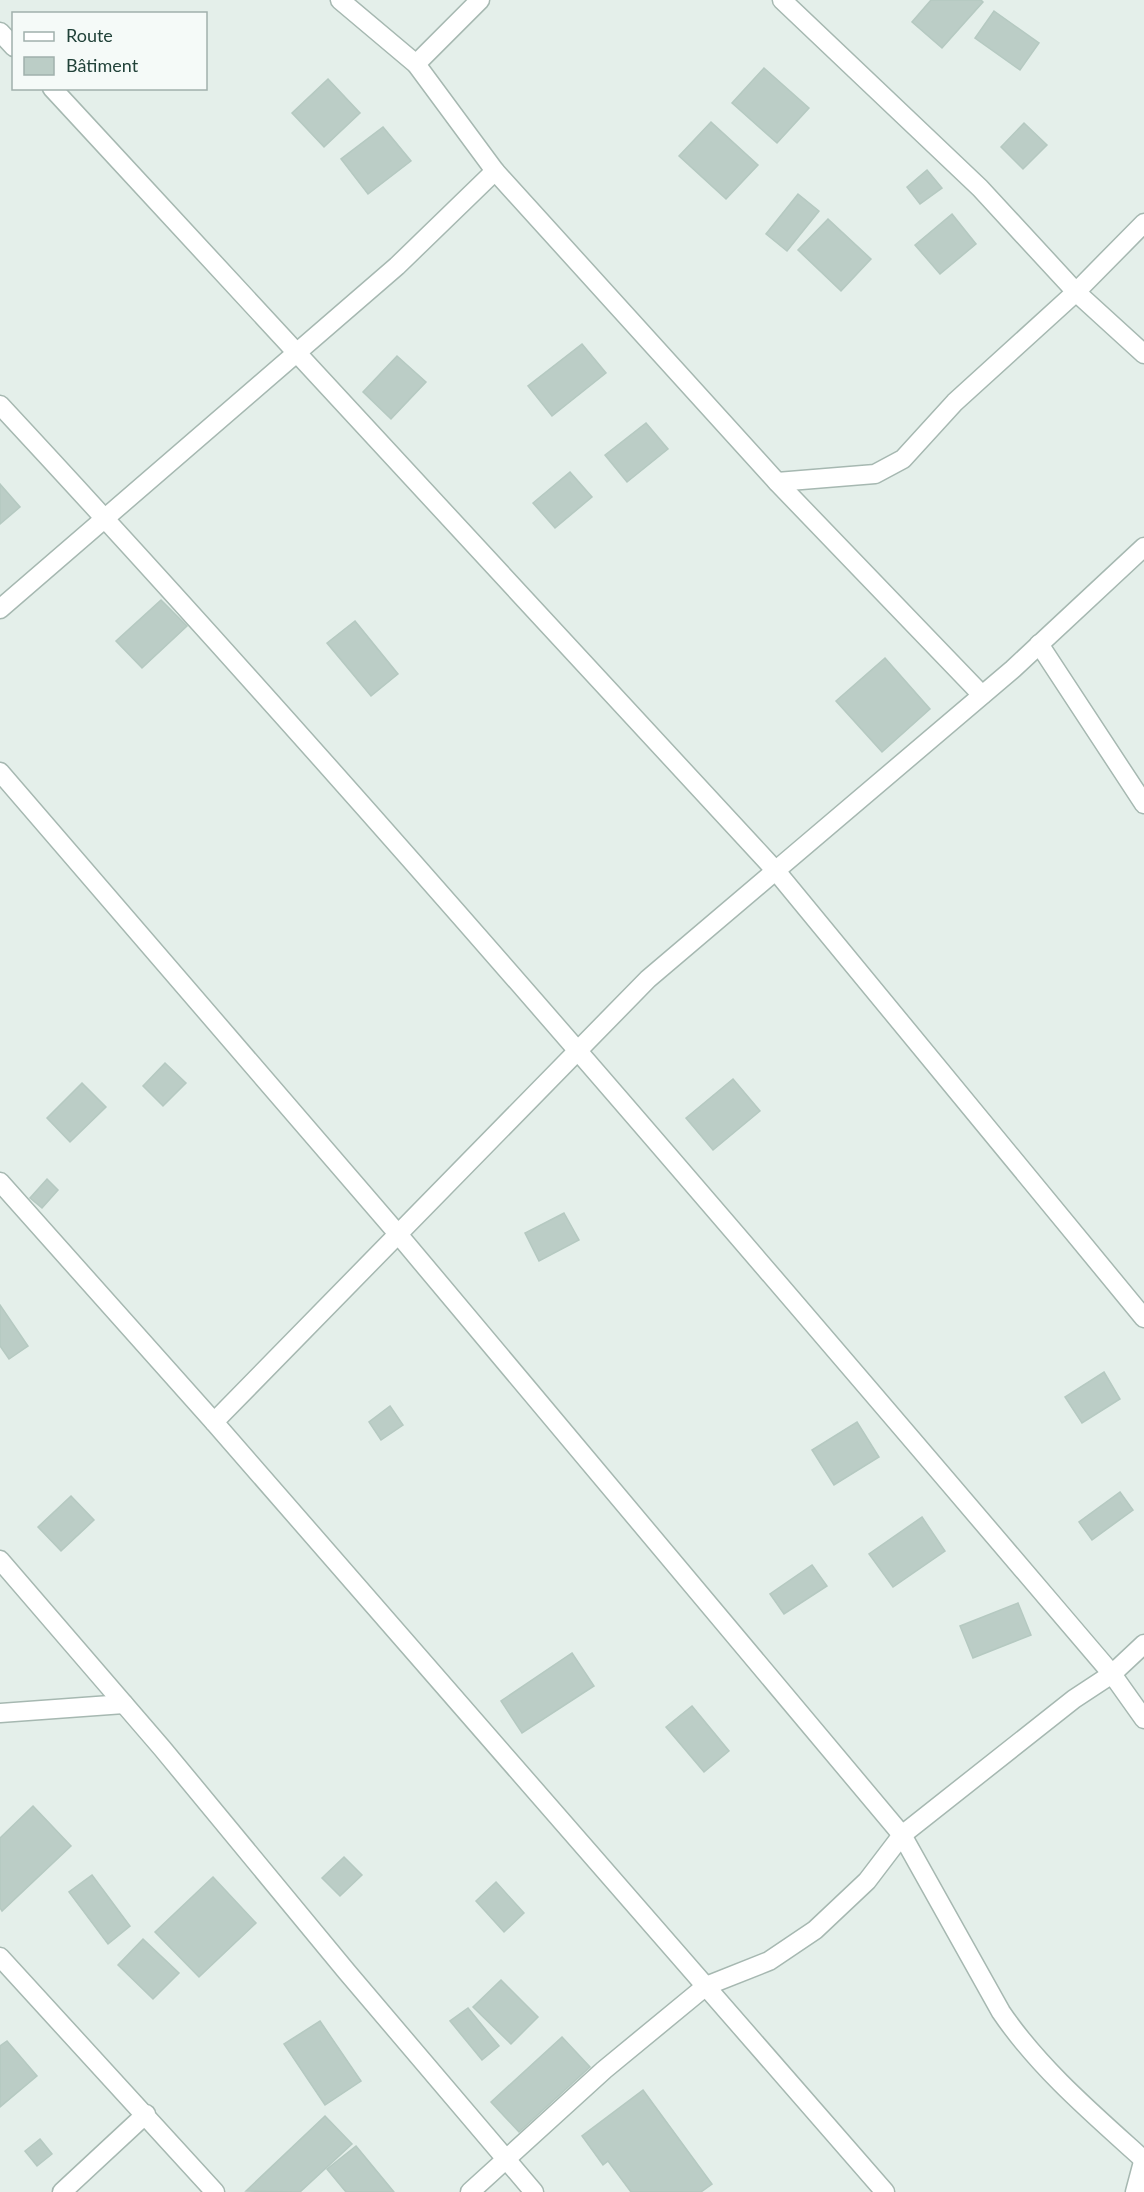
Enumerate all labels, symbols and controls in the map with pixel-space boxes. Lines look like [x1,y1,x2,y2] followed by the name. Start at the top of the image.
[12,12,207,90] legend
[66,24,113,46] text: Route
[66,54,139,76] text: Bâtiment

